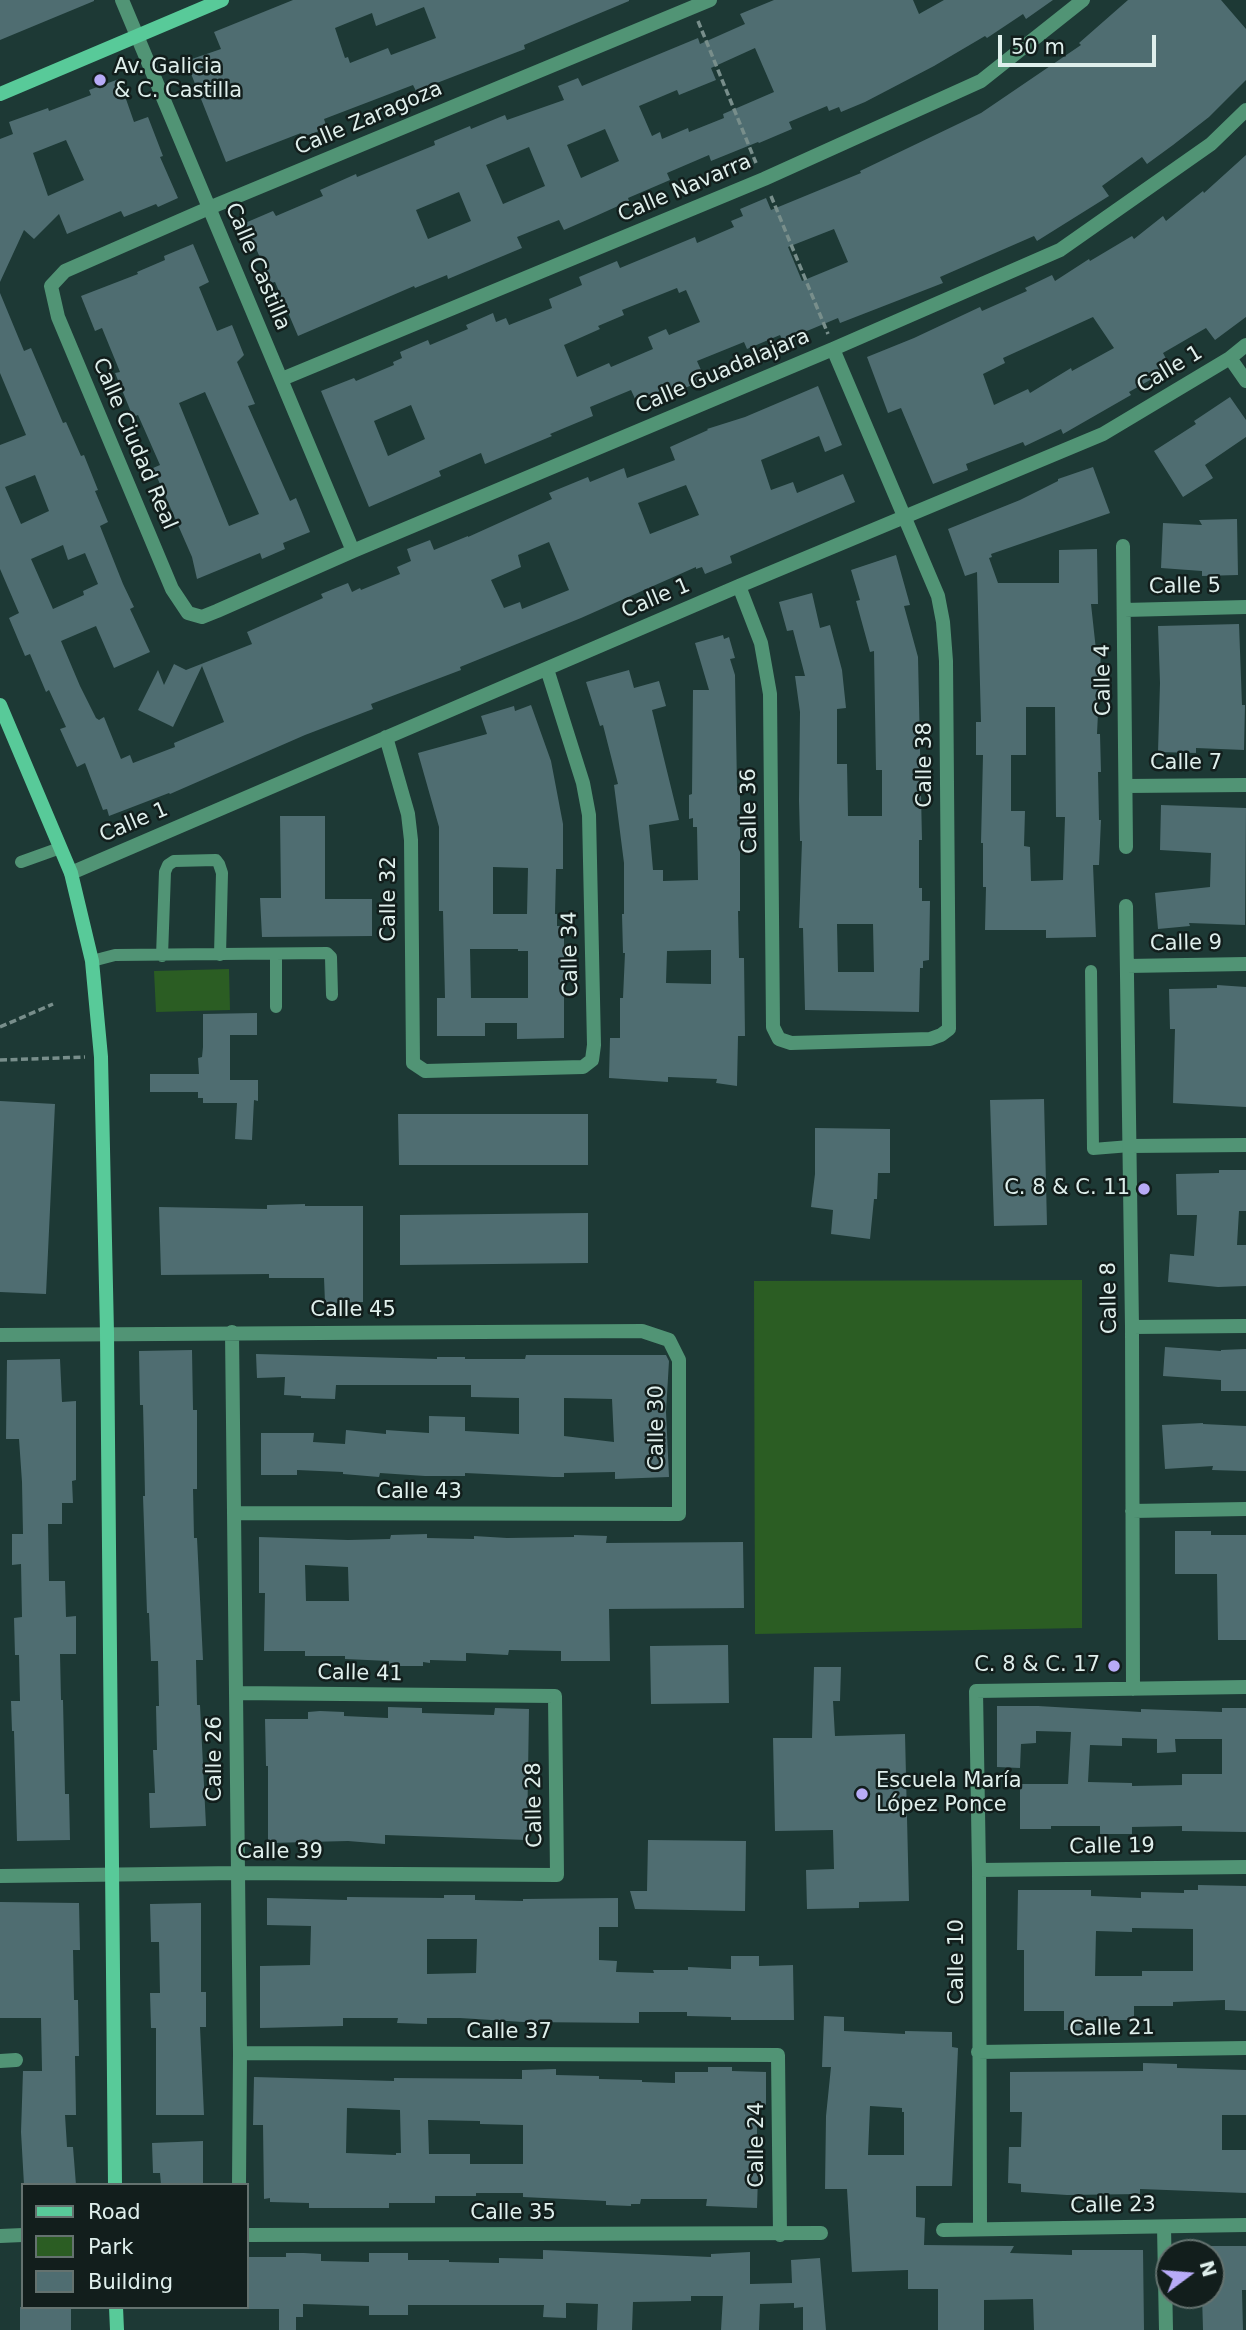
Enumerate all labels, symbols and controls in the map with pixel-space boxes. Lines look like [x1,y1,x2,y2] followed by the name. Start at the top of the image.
[1001,21,1158,65] scale bar
[1011,35,1065,59] text: 50 m
[114,55,242,105] place label: Av. Galicia & C. Castilla
[92,72,108,88] marker: Av. Galicia & C. Castilla
[292,77,446,161] street label: Calle Zaragoza
[615,150,755,228] street label: Calle Navarra
[219,200,295,334] street label: Calle Castilla
[632,324,814,420] street label: Calle Guadalajara
[1133,341,1207,399] street label: Calle 1
[86,354,182,534] street label: Calle Ciudad Real
[618,573,694,625] street label: Calle 1
[1149,574,1221,600] street label: Calle 5
[1091,644,1117,716] street label: Calle 4
[913,722,939,808] street label: Calle 38
[1150,751,1222,777] street label: Calle 7
[737,768,763,854] street label: Calle 36
[96,797,172,849] street label: Calle 1
[377,856,403,942] street label: Calle 32
[558,911,584,997] street label: Calle 34
[1150,931,1222,957] street label: Calle 9
[1004,1176,1130,1202] place label: C. 8 & C. 11
[1136,1181,1152,1197] marker: C. 8 & C. 11
[1097,1262,1123,1334] street label: Calle 8
[310,1298,396,1324] street label: Calle 45
[645,1385,671,1471] street label: Calle 30
[376,1480,462,1506] street label: Calle 43
[974,1653,1100,1679] place label: C. 8 & C. 17
[1106,1658,1122,1674] marker: C. 8 & C. 17
[317,1661,403,1687] street label: Calle 41
[203,1716,229,1802] street label: Calle 26
[522,1762,548,1848] street label: Calle 28
[876,1769,1022,1819] place label: Escuela María López Ponce
[854,1786,870,1802] marker: Escuela María López Ponce
[1069,1834,1155,1860] street label: Calle 19
[237,1840,323,1866] street label: Calle 39
[945,1919,971,2005] street label: Calle 10
[1069,2016,1155,2042] street label: Calle 21
[466,2020,552,2046] street label: Calle 37
[745,2102,771,2188] street label: Calle 24
[21,2183,248,2309] legend
[1070,2193,1156,2219] street label: Calle 23
[88,2200,141,2224] text: Road
[470,2201,556,2227] street label: Calle 35
[88,2235,133,2259] text: Park
[1155,2239,1225,2309] north arrow
[1195,2258,1221,2279] text: N
[88,2270,173,2294] text: Building

